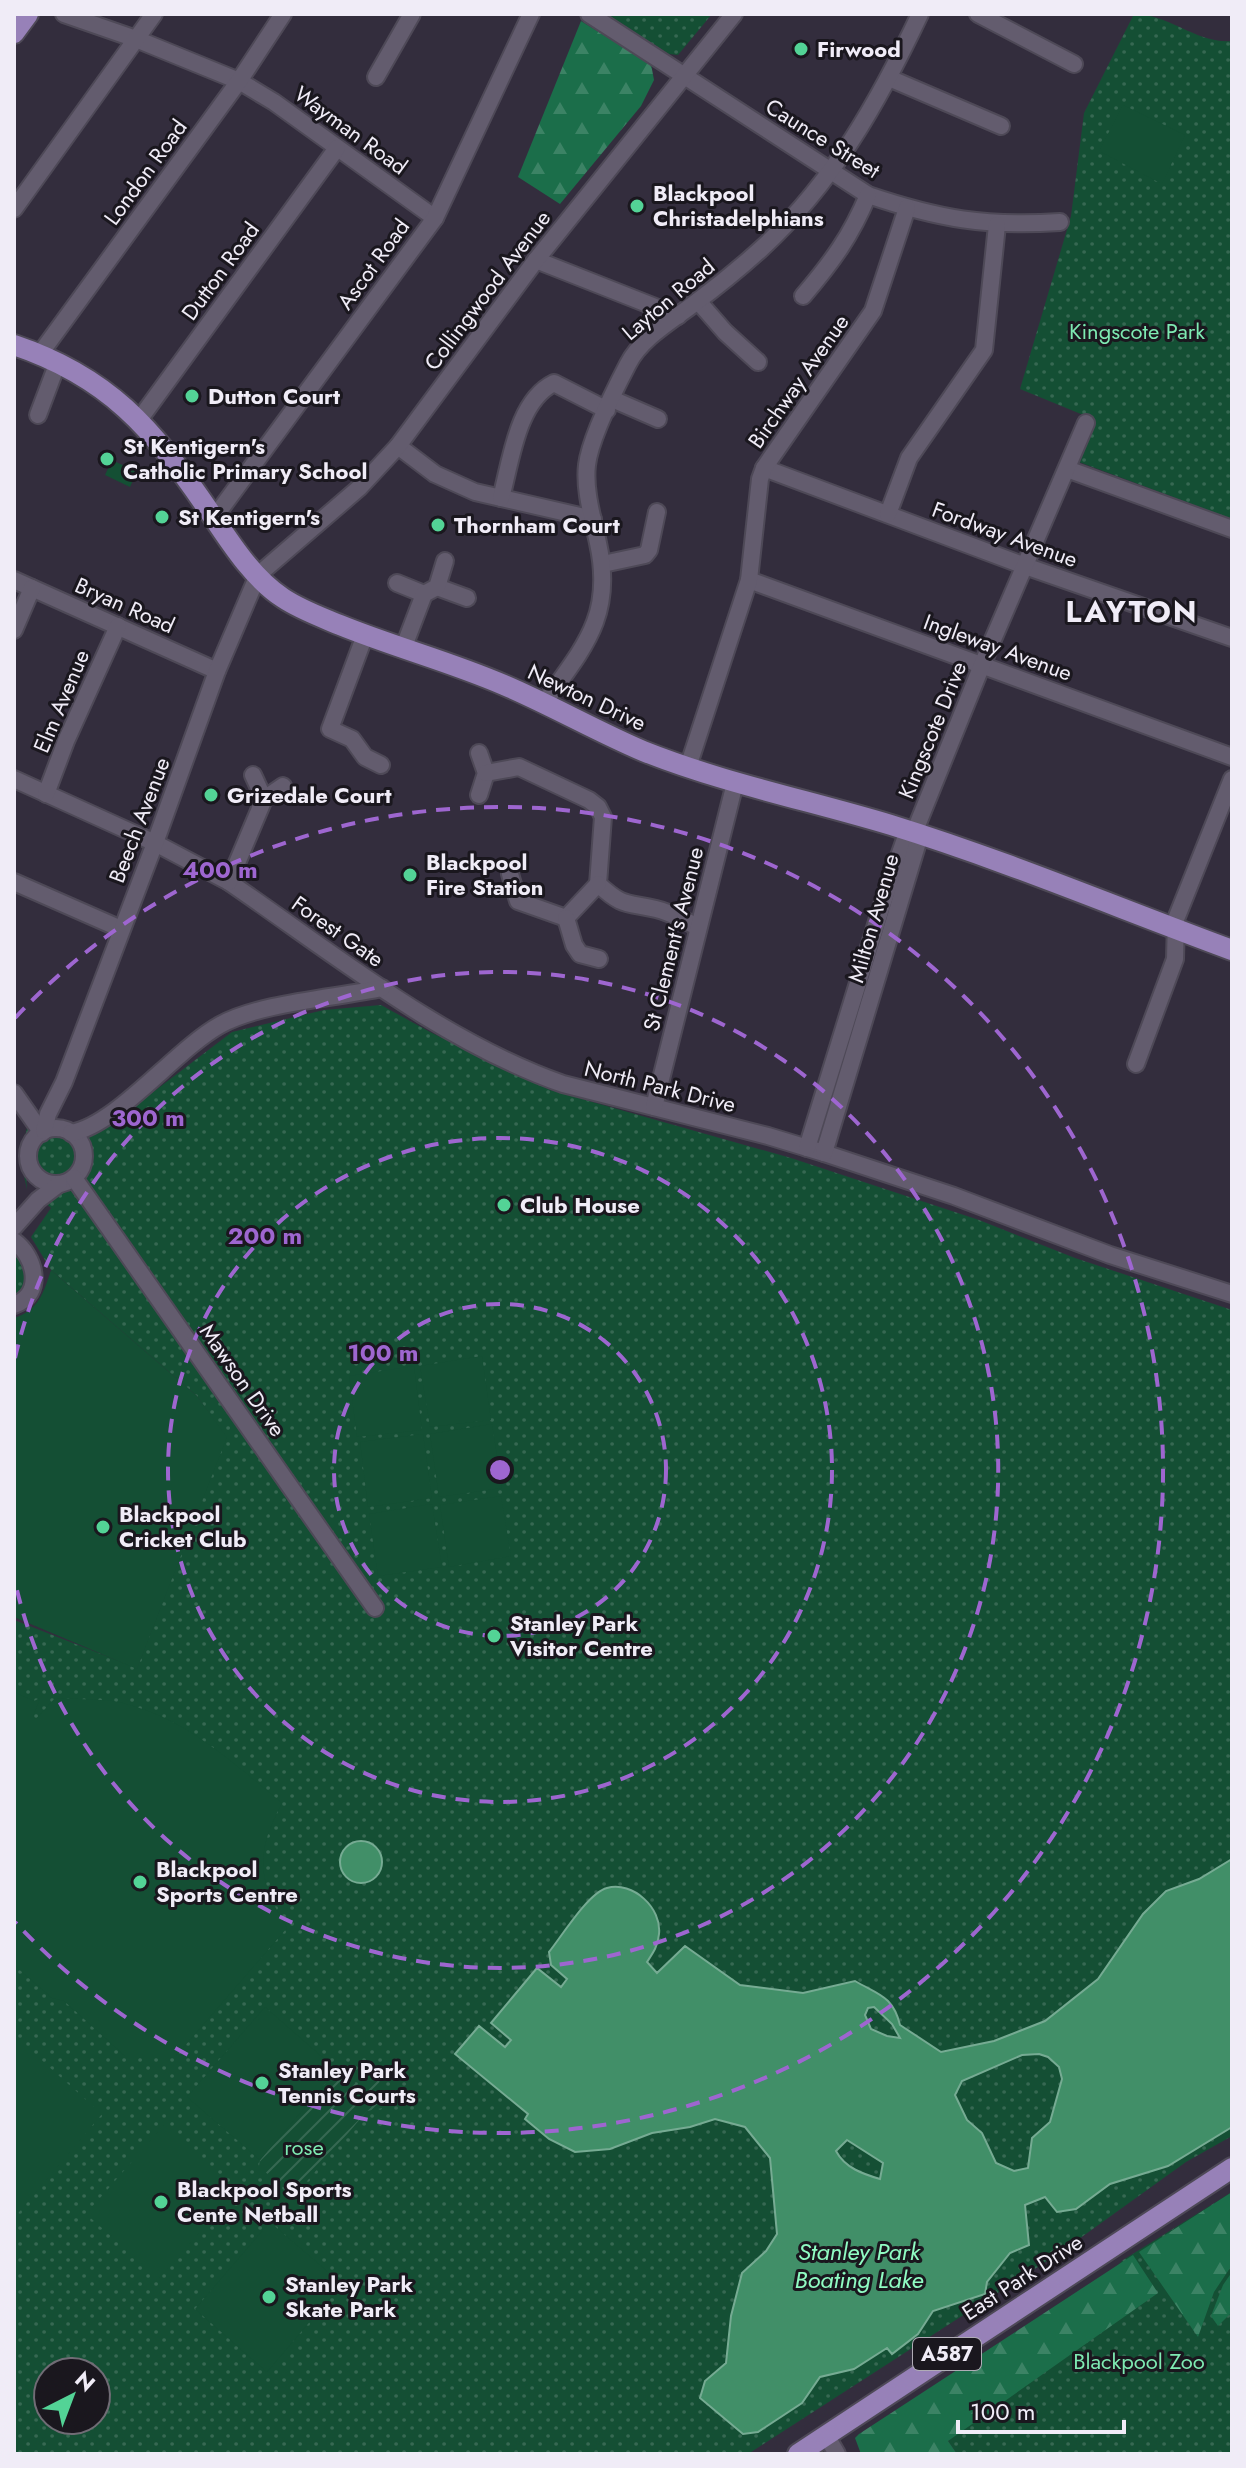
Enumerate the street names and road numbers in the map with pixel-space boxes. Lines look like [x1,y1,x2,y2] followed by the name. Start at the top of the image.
[288,78,414,182] street label: Wayman Road
[760,90,887,186] street label: Caunce Street
[96,113,194,231] street label: London Road
[416,203,558,377] street label: Collingwood Avenue
[329,212,417,316] street label: Ascot Road
[173,215,267,327] street label: Dutton Road
[614,250,722,348] street label: Layton Road
[740,307,856,455] street label: Birchway Avenue
[928,493,1082,575] street label: Fordway Avenue
[70,569,180,641] street label: Bryan Road
[919,605,1077,689] street label: Ingleway Avenue
[25,644,97,758] street label: Elm Avenue
[523,656,651,738] street label: Newton Drive
[890,656,974,804] street label: Kingscote Drive
[100,753,178,887] street label: Beech Avenue
[635,844,711,1034] street label: St Clement's Avenue
[839,850,907,986] street label: Milton Avenue
[285,888,391,974] street label: Forest Gate
[581,1052,739,1120] street label: North Park Drive
[192,1317,294,1443] street label: Mawson Drive
[955,2226,1089,2328] street label: East Park Drive
[913,2338,981,2370] road number: A587

